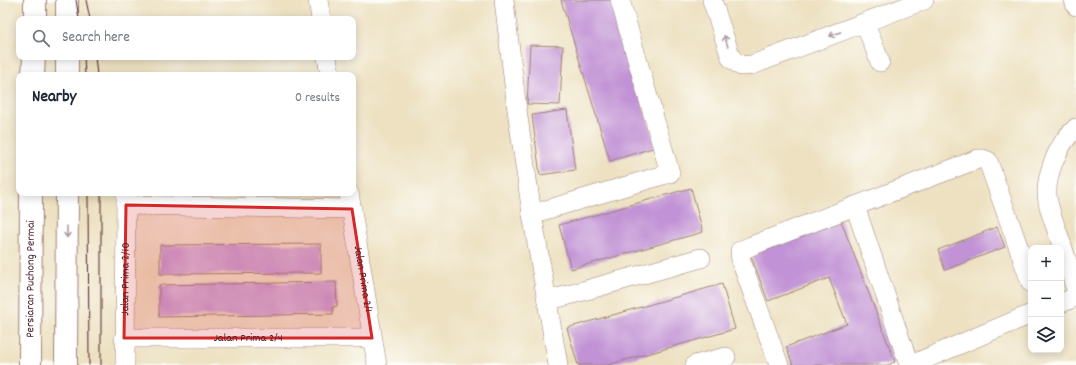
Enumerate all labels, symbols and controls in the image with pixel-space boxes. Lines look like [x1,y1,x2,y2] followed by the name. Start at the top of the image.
[16,16,356,60] search box
[30,27,52,49] icon: search
[62,27,130,49] text: Search here
[829,31,842,38] one-way arrow
[722,35,729,48] one-way arrow
[32,86,76,110] text: Nearby
[295,89,340,108] text: 0 results
[22,220,39,338] street label: Persiaran Puchong Permai
[63,225,71,238] one-way arrow
[117,242,134,316] street label: Jalan Prima 2/10
[349,245,377,313] street label: Jalan Prima 2/1
[1028,245,1064,353] map controls
[1028,245,1064,281] button: +
[1028,281,1064,317] button: −
[1028,317,1064,353] button: layers
[213,330,283,347] street label: Jalan Prima 2/4

